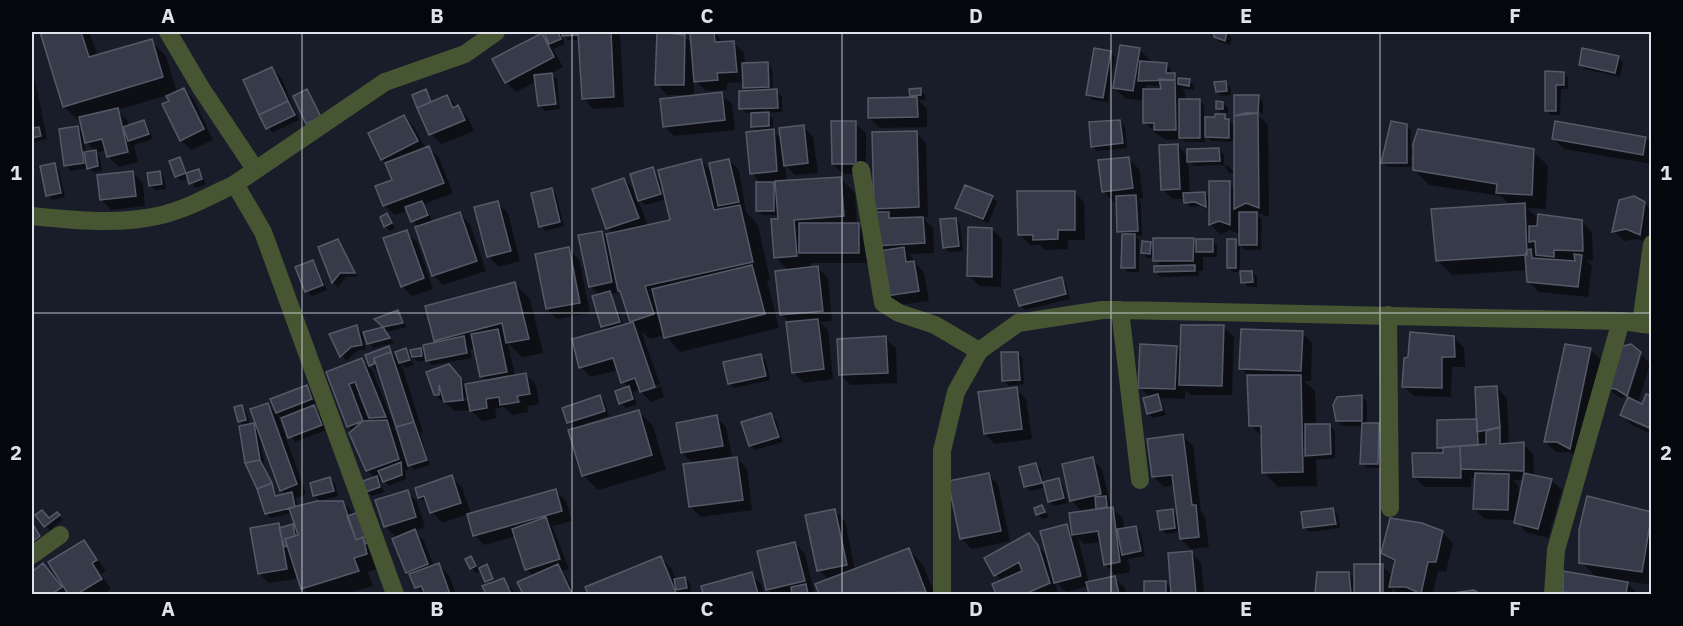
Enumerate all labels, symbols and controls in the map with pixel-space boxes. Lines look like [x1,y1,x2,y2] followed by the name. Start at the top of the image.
[161,2,175,29] text: A
[430,2,444,29] text: B
[700,2,714,29] text: C
[969,2,983,29] text: D
[1240,2,1252,29] text: E
[1509,2,1521,29] text: F
[10,159,22,186] text: 1
[1660,159,1672,186] text: 1
[10,439,22,466] text: 2
[1660,439,1672,466] text: 2
[161,595,175,622] text: A
[430,595,444,622] text: B
[700,595,714,622] text: C
[969,595,983,622] text: D
[1240,595,1252,622] text: E
[1509,595,1521,622] text: F

